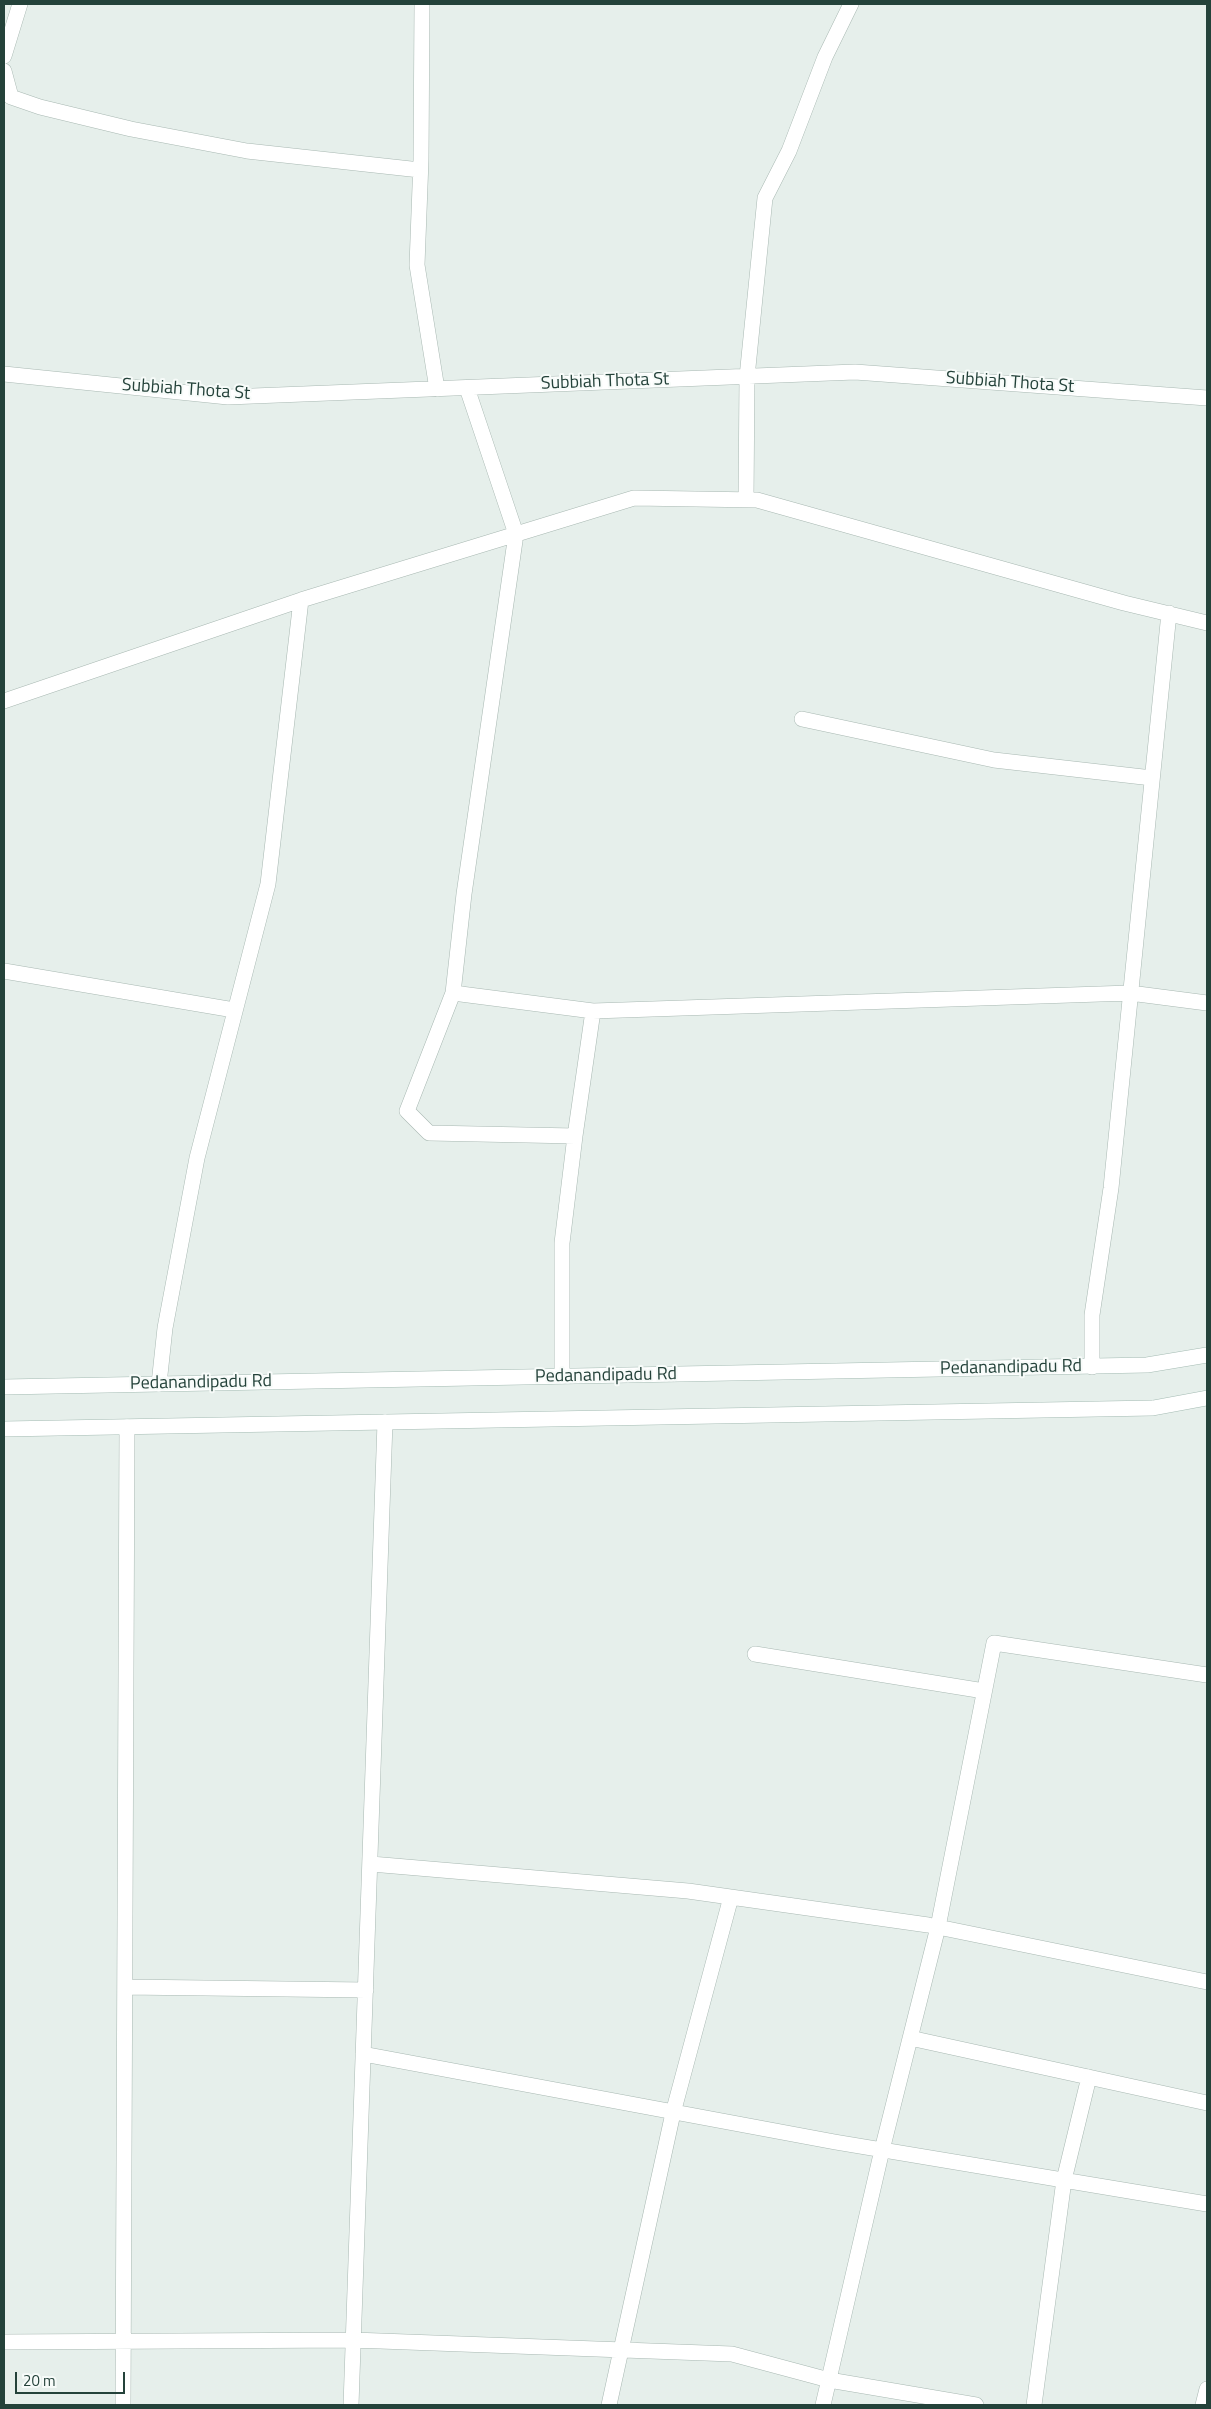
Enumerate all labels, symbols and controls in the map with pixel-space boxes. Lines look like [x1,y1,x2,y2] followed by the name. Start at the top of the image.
[945,368,1075,398] street label: Subbiah Thota St
[540,369,670,395] street label: Subbiah Thota St
[121,375,251,405] street label: Subbiah Thota St
[940,1356,1082,1380] street label: Pedanandipadu Rd
[535,1364,677,1388] street label: Pedanandipadu Rd
[130,1371,272,1395] street label: Pedanandipadu Rd
[18,2362,128,2394] scale bar
[23,2369,56,2392] text: 20 m

